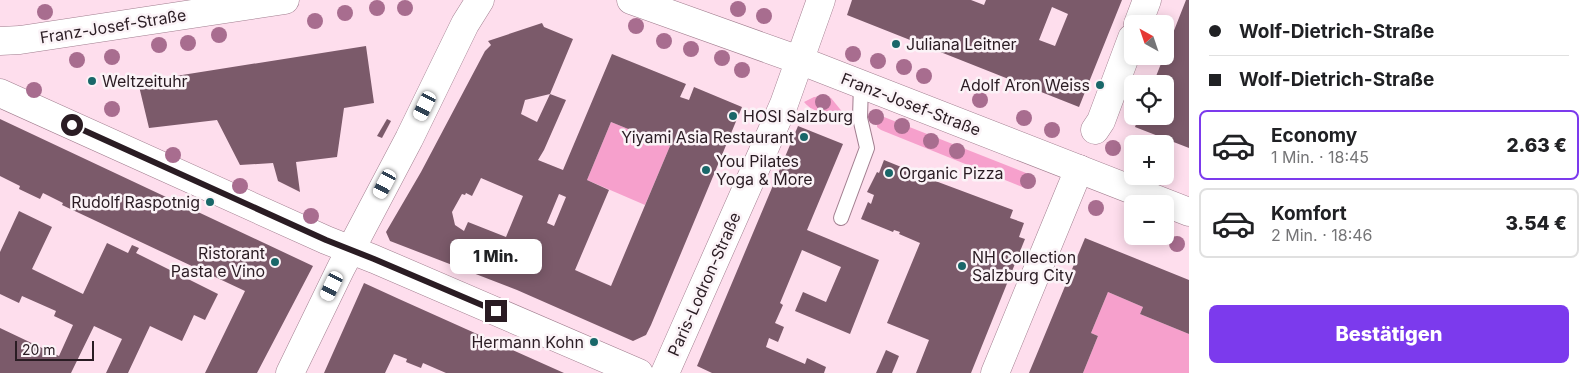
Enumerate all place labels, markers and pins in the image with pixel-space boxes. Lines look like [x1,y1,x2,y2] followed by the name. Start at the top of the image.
[906,34,1017,54] place label: Juliana Leitner
[890,38,902,50] marker: Juliana Leitner
[102,71,188,91] place label: Weltzeituhr
[86,75,98,87] marker: Weltzeituhr
[960,75,1090,95] place label: Adolf Aron Weiss
[1094,79,1106,91] marker: Adolf Aron Weiss
[743,106,853,126] place label: HOSI Salzburg
[727,110,739,122] marker: HOSI Salzburg
[621,127,794,147] place label: Yiyami Asia Restaurant
[798,131,810,143] marker: Yiyami Asia Restaurant
[716,151,812,189] place label: You Pilates Yoga & More
[899,163,1004,183] place label: Organic Pizza
[700,164,712,176] marker: You Pilates Yoga & More
[883,167,895,179] marker: Organic Pizza
[71,192,200,212] place label: Rudolf Raspotnig
[204,196,216,208] marker: Rudolf Raspotnig
[171,243,265,281] place label: Ristorant Pasta e Vino
[972,247,1076,285] place label: NH Collection Salzburg City
[269,256,281,268] marker: Ristorant Pasta e Vino
[956,260,968,272] marker: NH Collection Salzburg City
[471,332,584,352] place label: Hermann Kohn
[588,336,600,348] marker: Hermann Kohn

